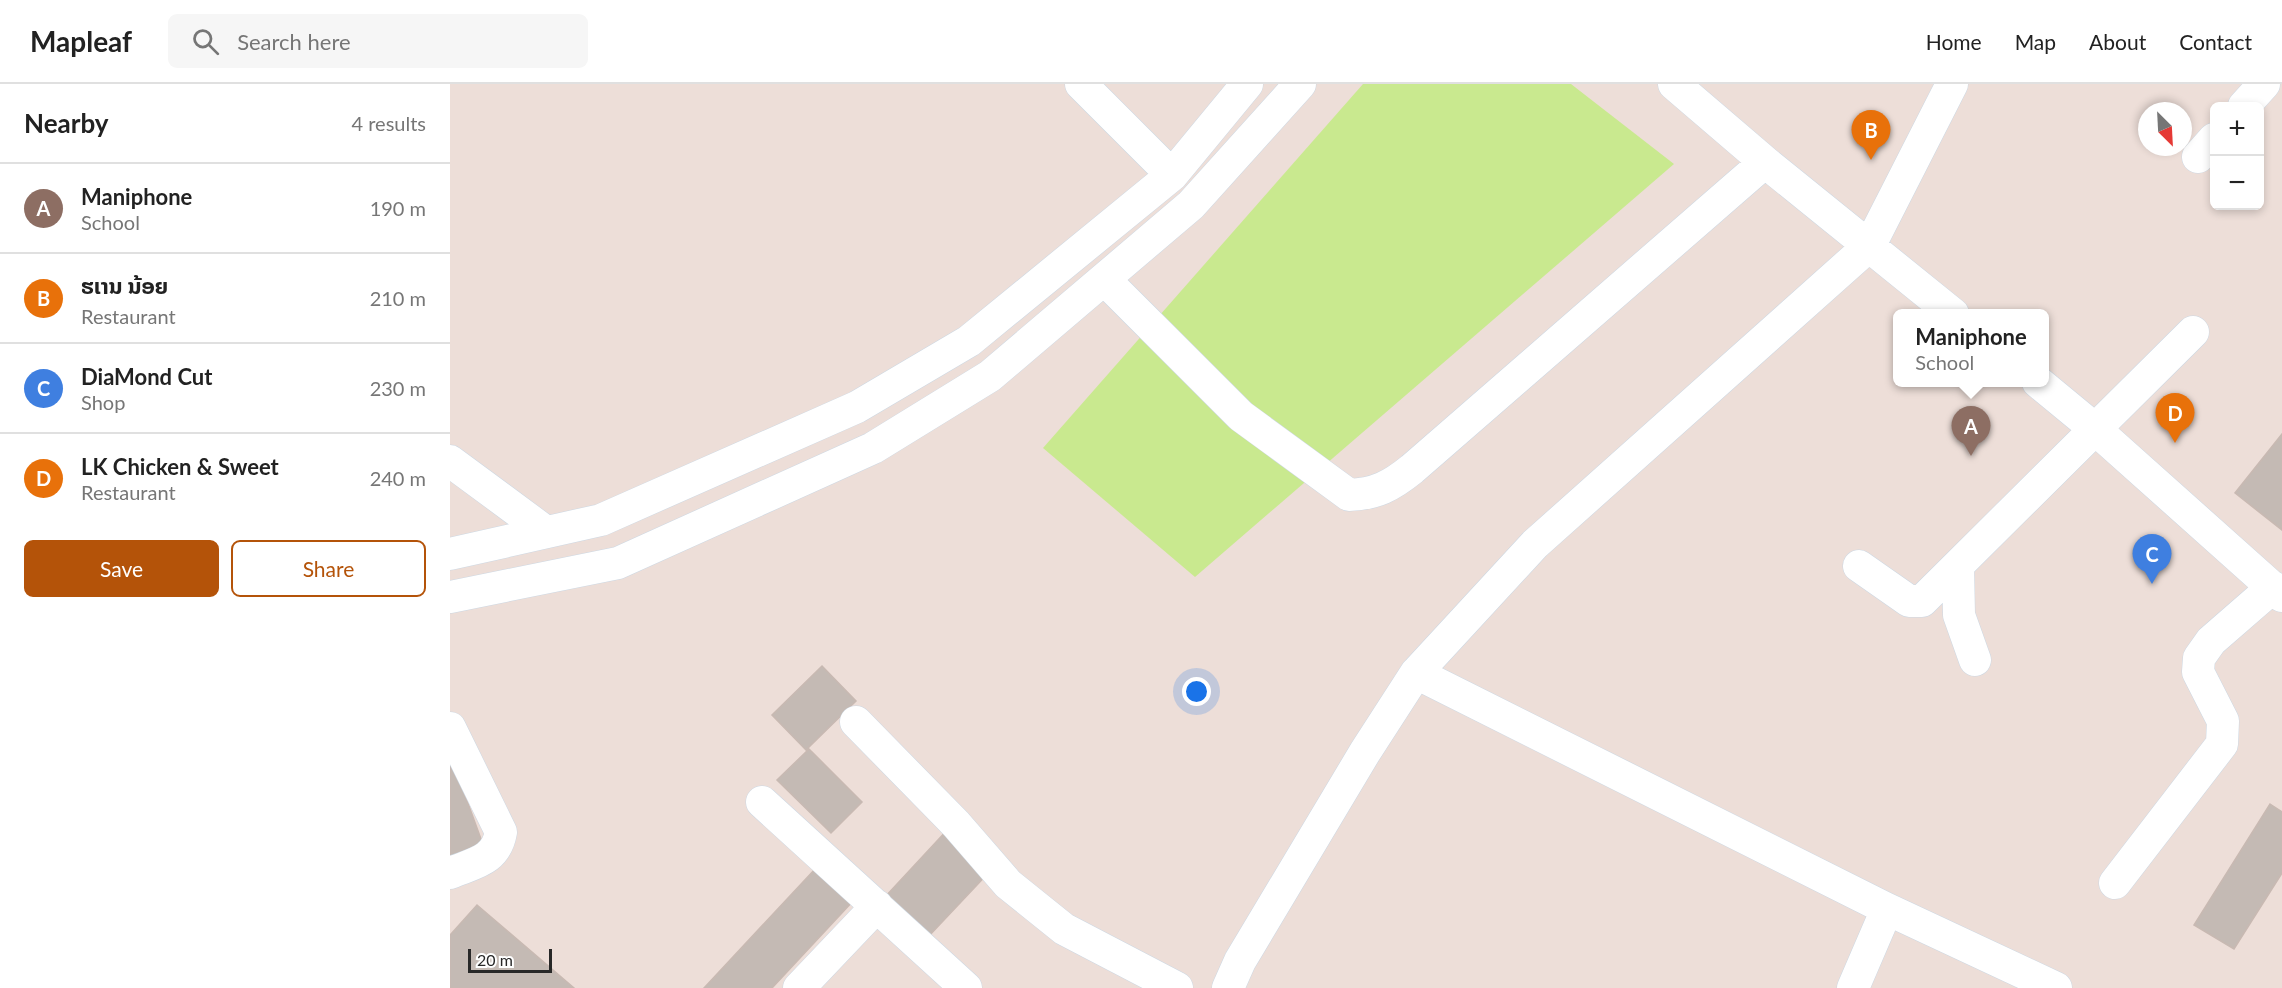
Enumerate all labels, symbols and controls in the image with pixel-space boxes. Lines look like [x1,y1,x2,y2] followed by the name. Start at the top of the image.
[168,14,588,68] search box
[30,24,132,58] text: Mapleaf
[189,25,222,58] icon: search
[237,28,351,55] text: Search here
[1926,29,1982,54] text: Home
[2015,29,2056,54] text: Map
[2089,29,2146,54] text: About
[2179,29,2252,54] text: Contact
[2138,102,2192,156] north arrow
[2210,102,2264,210] map controls
[2210,102,2264,156] button: +
[24,107,109,139] text: Nearby
[1852,110,1890,160] pin: B
[351,111,426,135] text: 4 results
[2210,156,2264,210] button: −
[81,183,192,210] text: Maniphone
[37,196,50,220] text: A
[370,196,426,220] text: 190 m
[81,210,140,234] text: School
[81,272,168,299] text: ຮເານ ນ້ອຍ
[37,286,50,310] text: B
[370,286,426,310] text: 210 m
[81,304,176,328] text: Restaurant
[1893,309,2049,387] popup
[1915,323,2027,350] text: Maniphone
[1915,350,1974,374] text: School
[81,363,212,390] text: DiaMond Cut
[37,376,50,400] text: C
[370,376,426,400] text: 230 m
[81,390,125,414] text: Shop
[2156,394,2194,443] pin: D
[1952,406,1990,456] pin: A
[81,453,279,480] text: LK Chicken & Sweet
[36,466,51,490] text: D
[370,466,426,490] text: 240 m
[81,480,176,504] text: Restaurant
[2132,534,2172,584] pin: C
[24,540,219,597] button: Save
[231,540,426,597] button: Share
[1182,677,1211,706] your location
[468,946,552,974] scale bar
[477,950,513,969] text: 20 m

